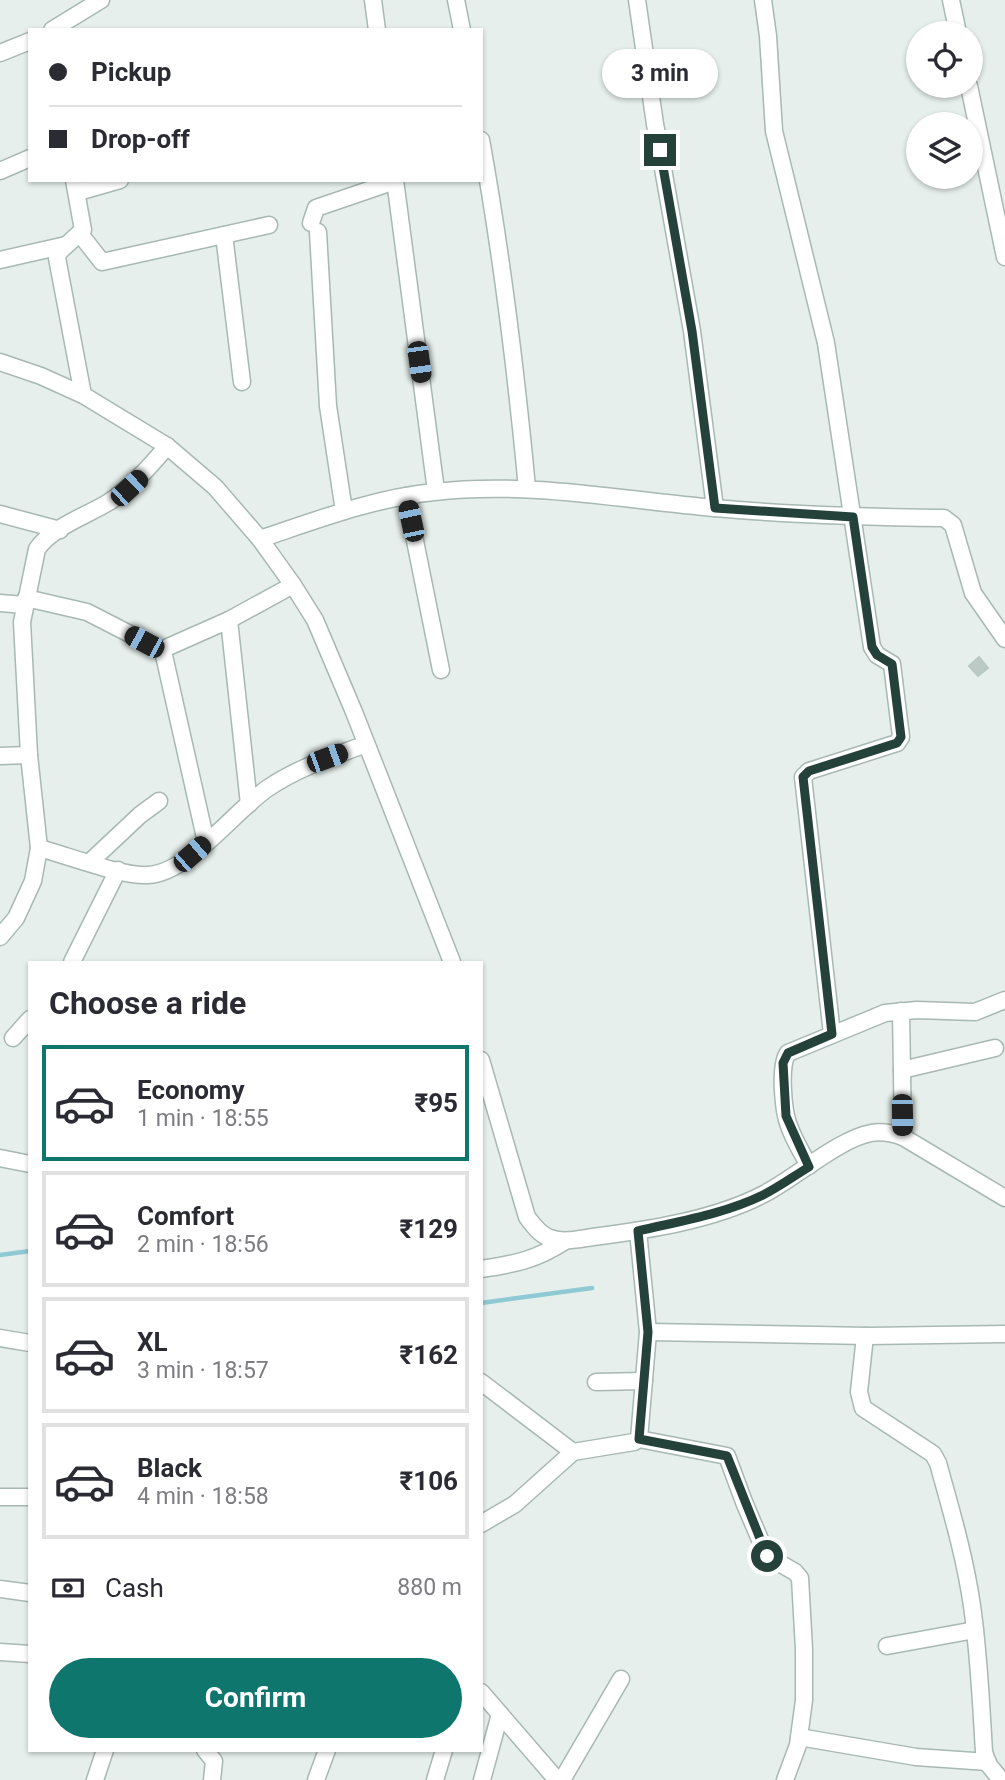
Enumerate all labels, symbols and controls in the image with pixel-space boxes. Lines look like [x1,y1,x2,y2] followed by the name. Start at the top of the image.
[906,21,983,189] map controls
[906,21,983,98] button: locate
[602,48,718,97] callout: 3 min
[91,57,171,87] text: Pickup
[631,60,689,87] text: 3 min
[906,112,983,189] button: layers
[91,124,190,154] text: Drop-off
[644,134,676,166] route end
[406,340,433,384] car
[107,466,152,510] car
[397,498,426,544] car
[121,623,168,661] car
[304,741,351,775] car
[170,832,215,876] car
[49,984,246,1022] text: Choose a ride
[53,1072,116,1135] icon: car
[137,1075,244,1105] text: Economy
[414,1088,458,1118] text: ₹95
[892,1094,913,1136] car
[137,1105,269,1132] text: 1 min · 18:55
[53,1198,116,1261] icon: car
[137,1201,234,1231] text: Comfort
[400,1214,458,1244] text: ₹129
[137,1231,269,1258] text: 2 min · 18:56
[53,1324,116,1387] icon: car
[137,1327,168,1357] text: XL
[400,1340,458,1370] text: ₹162
[137,1357,269,1384] text: 3 min · 18:57
[53,1450,116,1513] icon: car
[137,1453,202,1483] text: Black
[400,1466,458,1496] text: ₹106
[137,1483,269,1510] text: 4 min · 18:58
[751,1540,783,1572] route start
[49,1569,87,1607] icon: cash
[105,1573,164,1603] text: Cash
[397,1574,462,1601] text: 880 m
[49,1658,462,1738] button: Confirm

